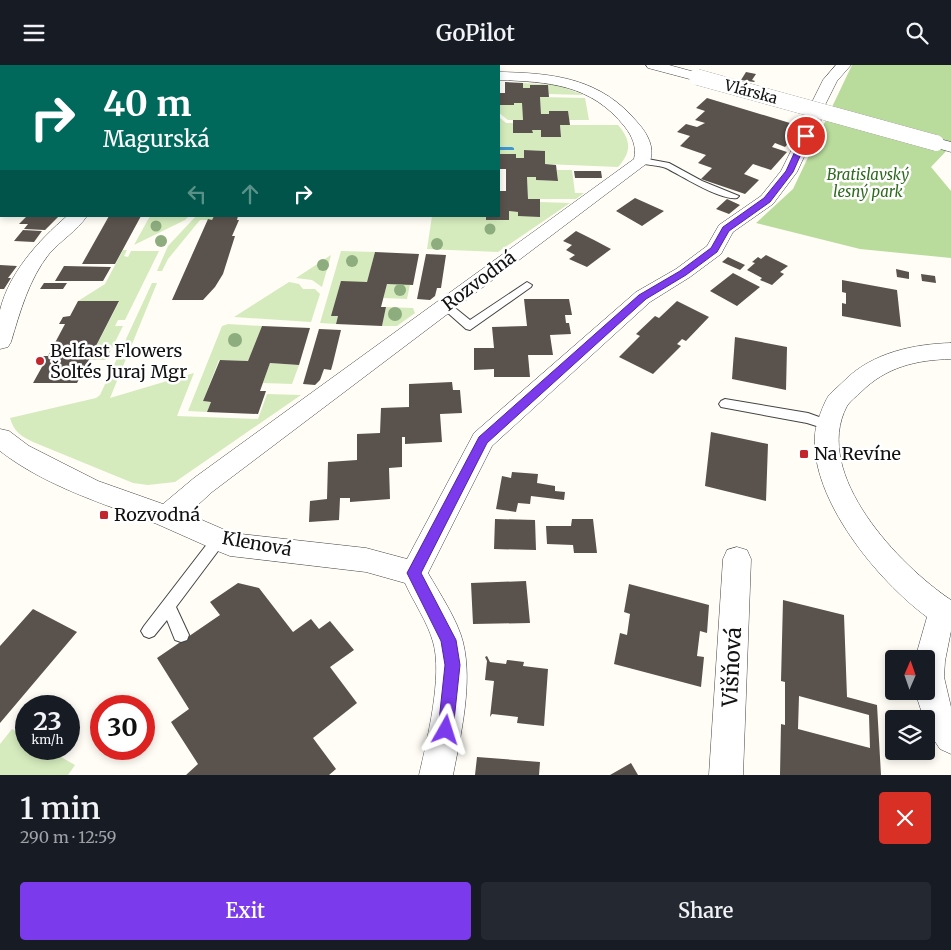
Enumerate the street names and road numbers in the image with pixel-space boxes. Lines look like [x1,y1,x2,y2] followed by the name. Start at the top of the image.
[722,75,780,108] street label: Vlárska
[437,245,520,316] street label: Rozvodná
[220,526,294,561] street label: Klenová
[716,626,747,709] street label: Višňová

